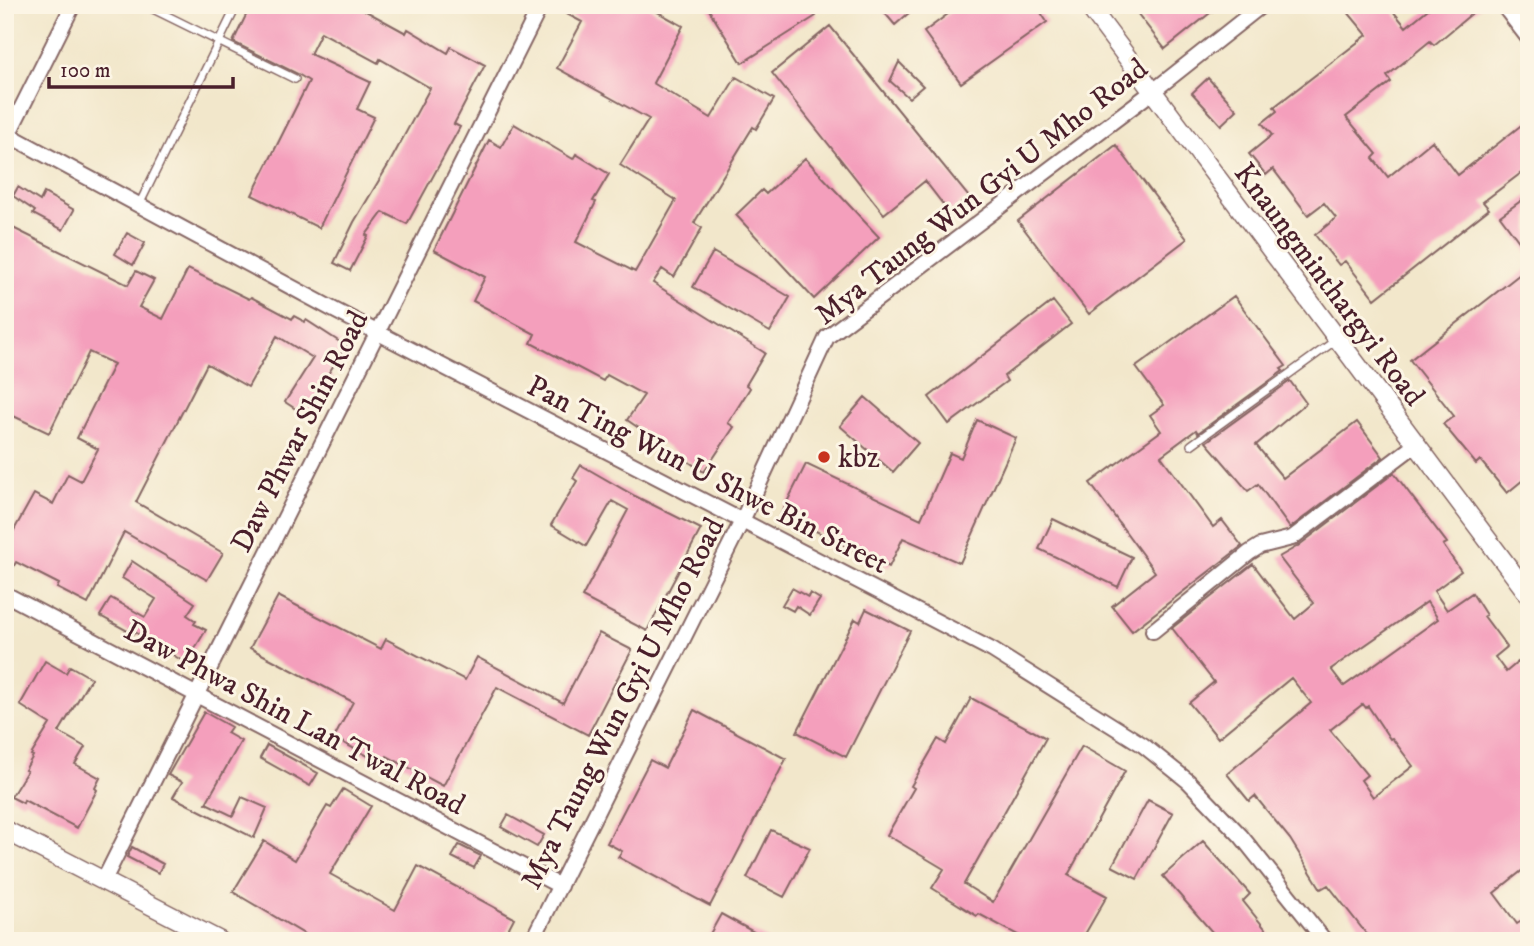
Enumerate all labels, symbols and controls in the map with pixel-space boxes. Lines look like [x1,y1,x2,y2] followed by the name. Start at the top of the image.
[49,46,233,90] scale bar
[808,51,1156,334] street label: Mya Taung Wun Gyi U Mho Road
[60,58,111,84] text: 100 m
[1225,156,1432,414] street label: Knaungminthargyi Road
[223,305,377,559] street label: Daw Phwar Shin Road
[521,368,894,583] street label: Pan Ting Wun U Shwe Bin Street
[838,440,880,477] place label: kbz
[816,449,832,465] marker: kbz
[513,512,733,896] street label: Mya Taung Wun Gyi U Mho Road
[117,613,471,824] street label: Daw Phwa Shin Lan Twal Road

